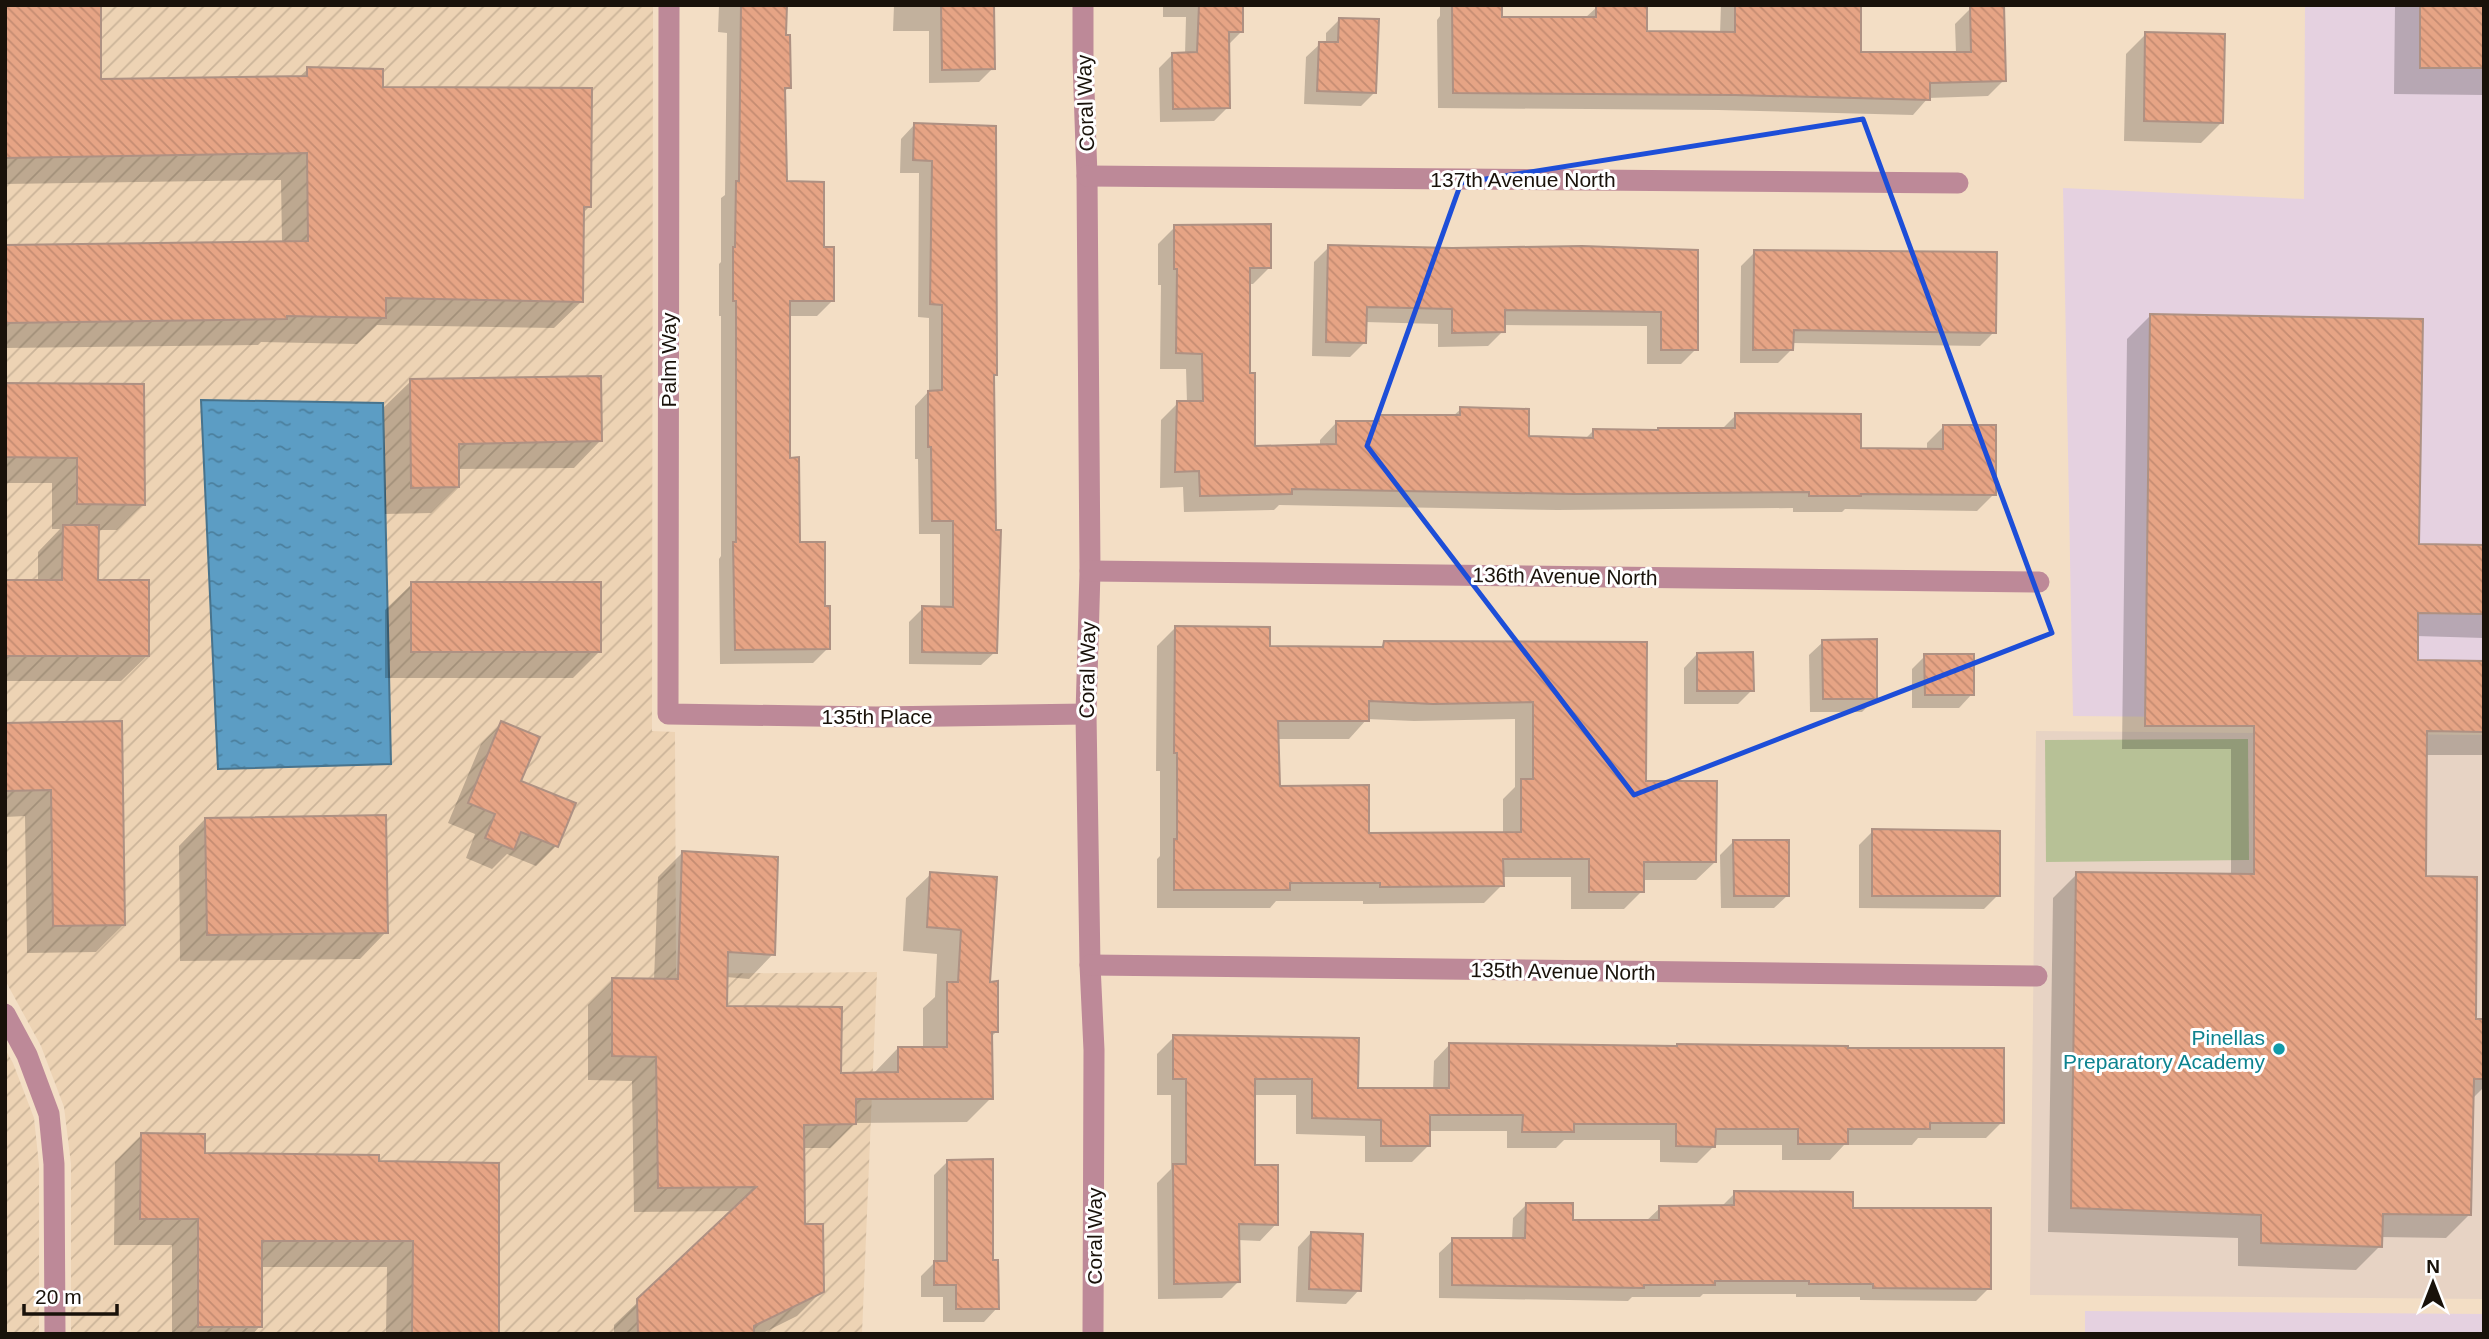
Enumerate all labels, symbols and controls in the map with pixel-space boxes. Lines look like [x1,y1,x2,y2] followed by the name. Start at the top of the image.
[1072,54,1098,152] street label: Coral Way
[1430,168,1616,191] street label: 137th Avenue North
[657,312,680,407] street label: Palm Way
[1472,563,1658,589] street label: 136th Avenue North
[1075,621,1099,719] street label: Coral Way
[822,705,932,728] street label: 135th Place
[1470,958,1656,984] street label: 135th Avenue North
[2063,1026,2265,1073] place label: Pinellas Preparatory Academy
[2271,1041,2287,1057] marker: Pinellas Preparatory Academy
[1083,1187,1106,1285] street label: Coral Way
[2398,1248,2468,1318] north arrow
[2426,1256,2440,1277] text: N
[24,1272,117,1316] scale bar
[35,1285,82,1308] text: 20 m

